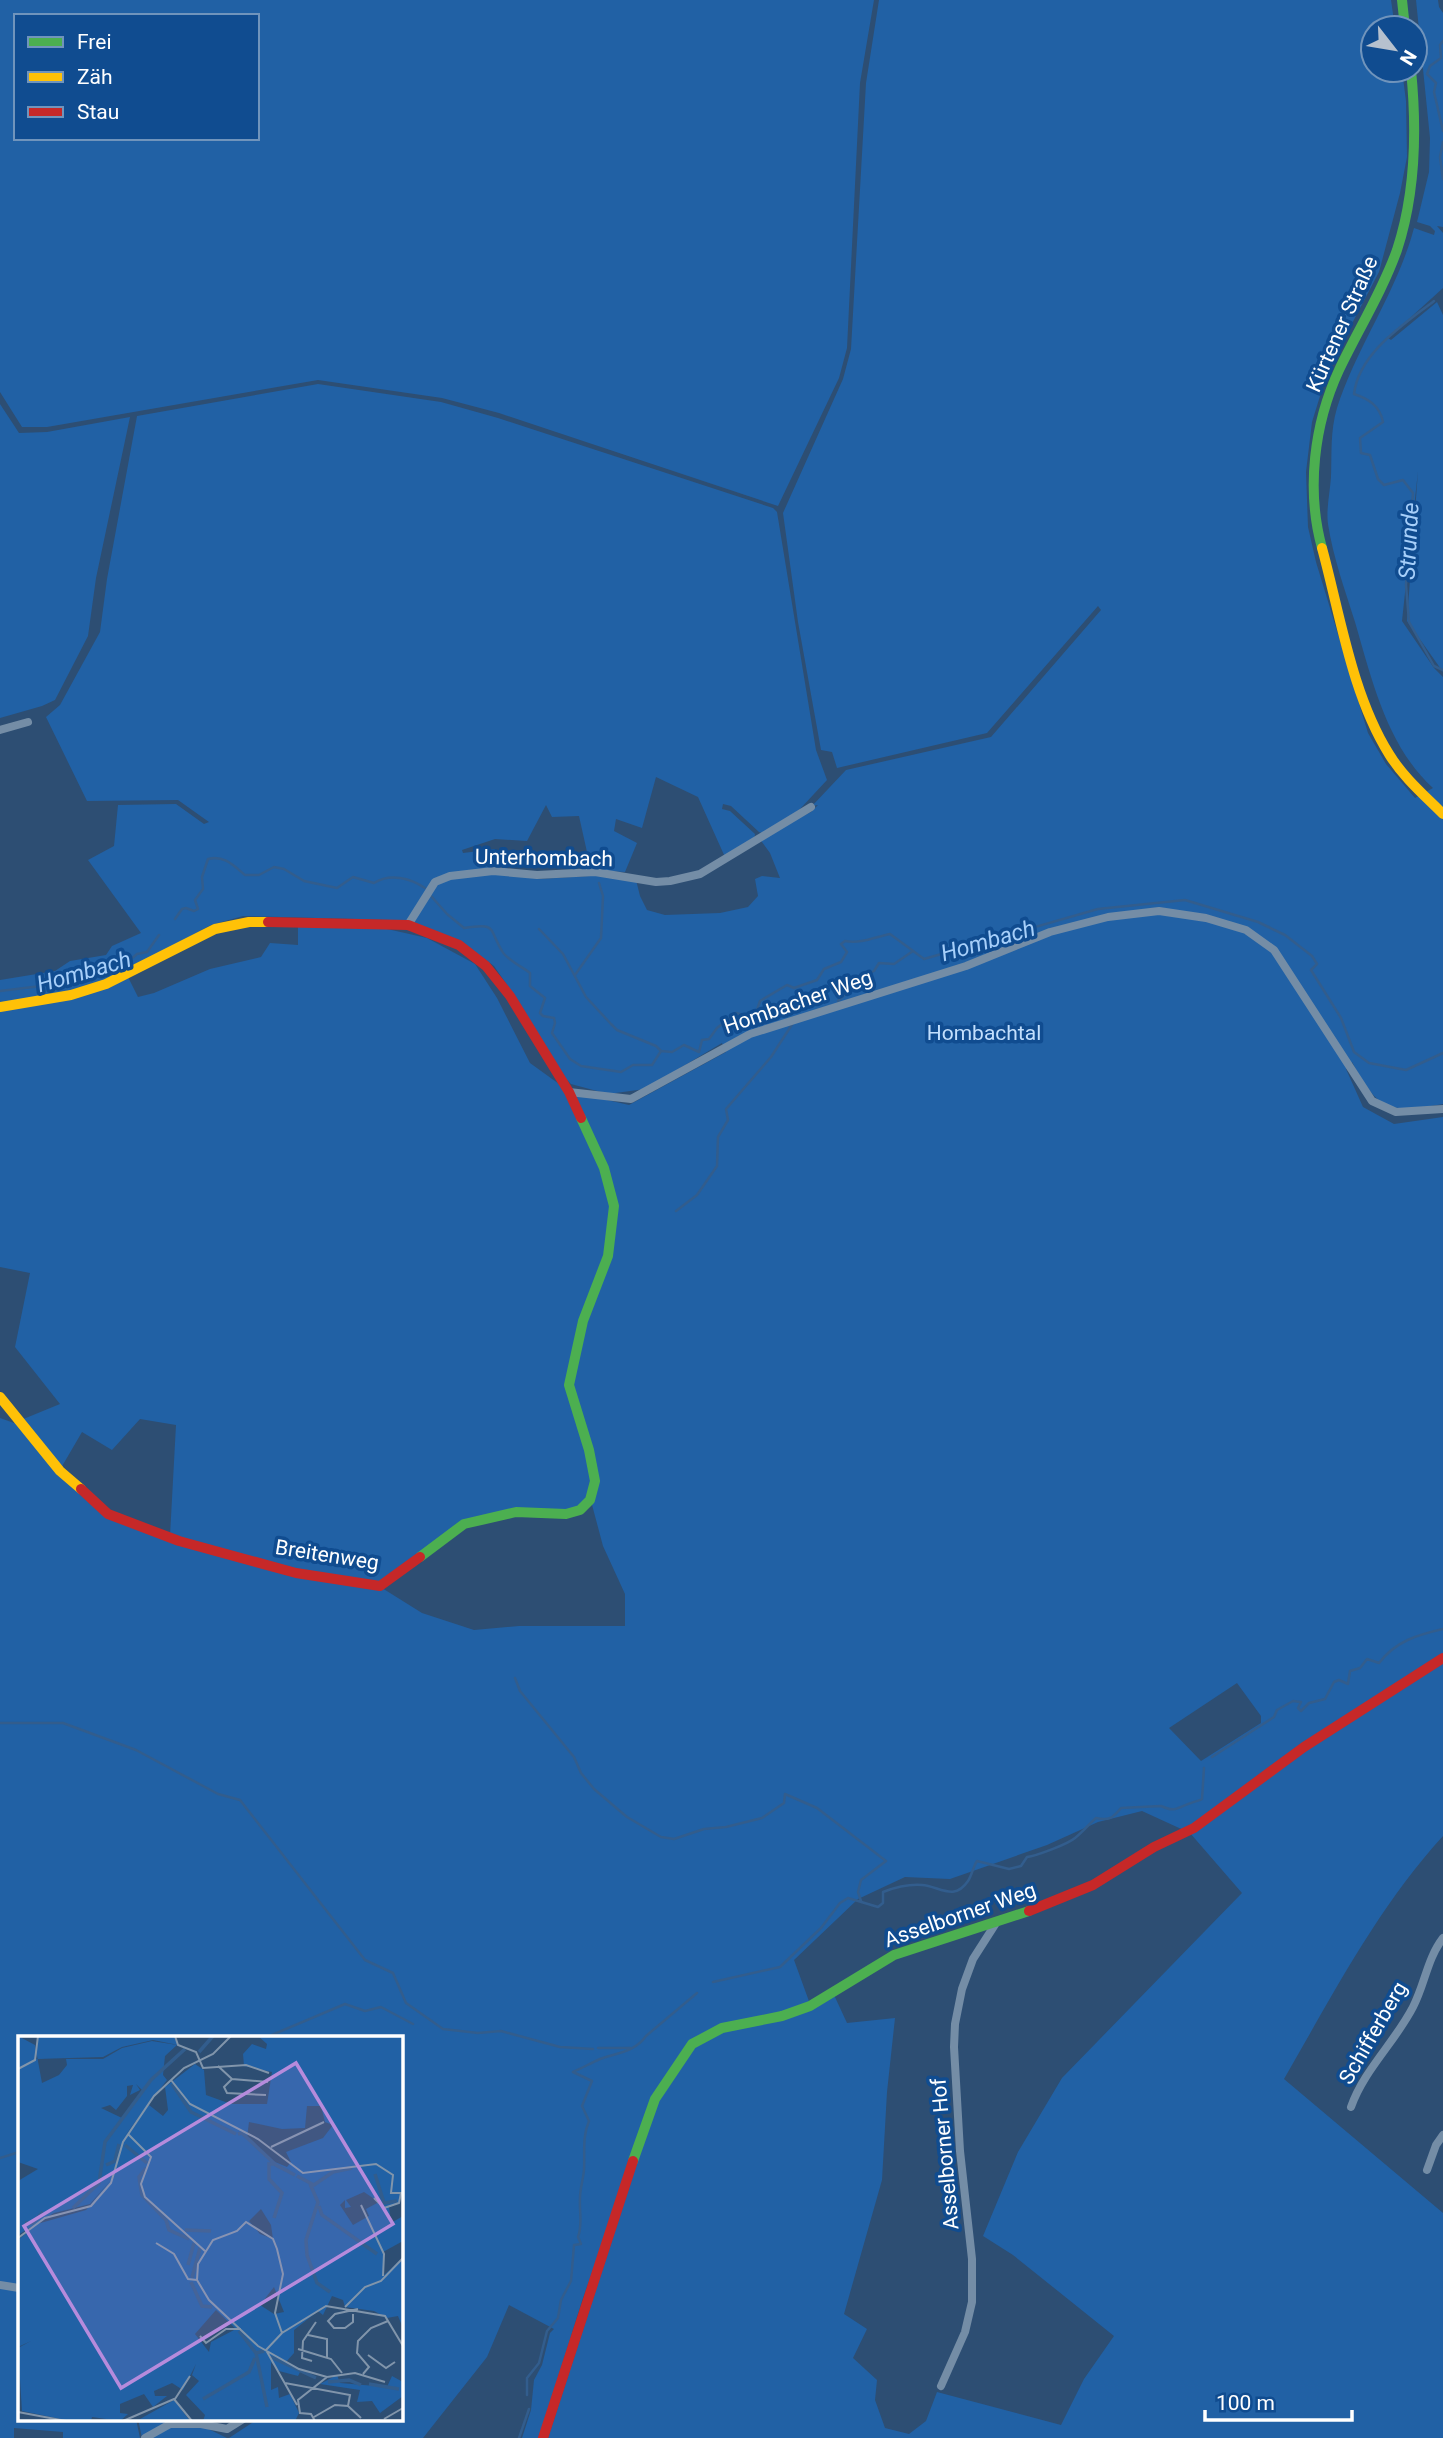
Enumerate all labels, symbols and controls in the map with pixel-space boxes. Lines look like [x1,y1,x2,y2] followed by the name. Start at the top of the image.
[14,14,259,140] legend
[1359,14,1429,84] north arrow
[77,30,112,54] text: Frei
[1395,46,1421,69] text: N
[77,65,113,89] text: Zäh
[77,100,119,124] text: Stau
[1301,252,1383,396] street label: Kürtener Straße
[1393,502,1425,580] water label: Strunde
[475,845,613,871] street label: Unterhombach
[938,915,1038,967] water label: Hombach
[34,946,134,998] water label: Hombach
[720,965,876,1039] street label: Hombacher Weg
[927,1021,1041,1045] park label: Hombachtal
[273,1535,381,1575] street label: Breitenweg
[881,1878,1039,1952] street label: Asselborner Weg
[1334,1977,1412,2089] street label: Schifferberg
[18,2036,402,2420] inset map
[926,2077,964,2231] street label: Asselborner Hof
[1205,2378,1352,2422] scale bar
[1216,2391,1275,2415] text: 100 m

